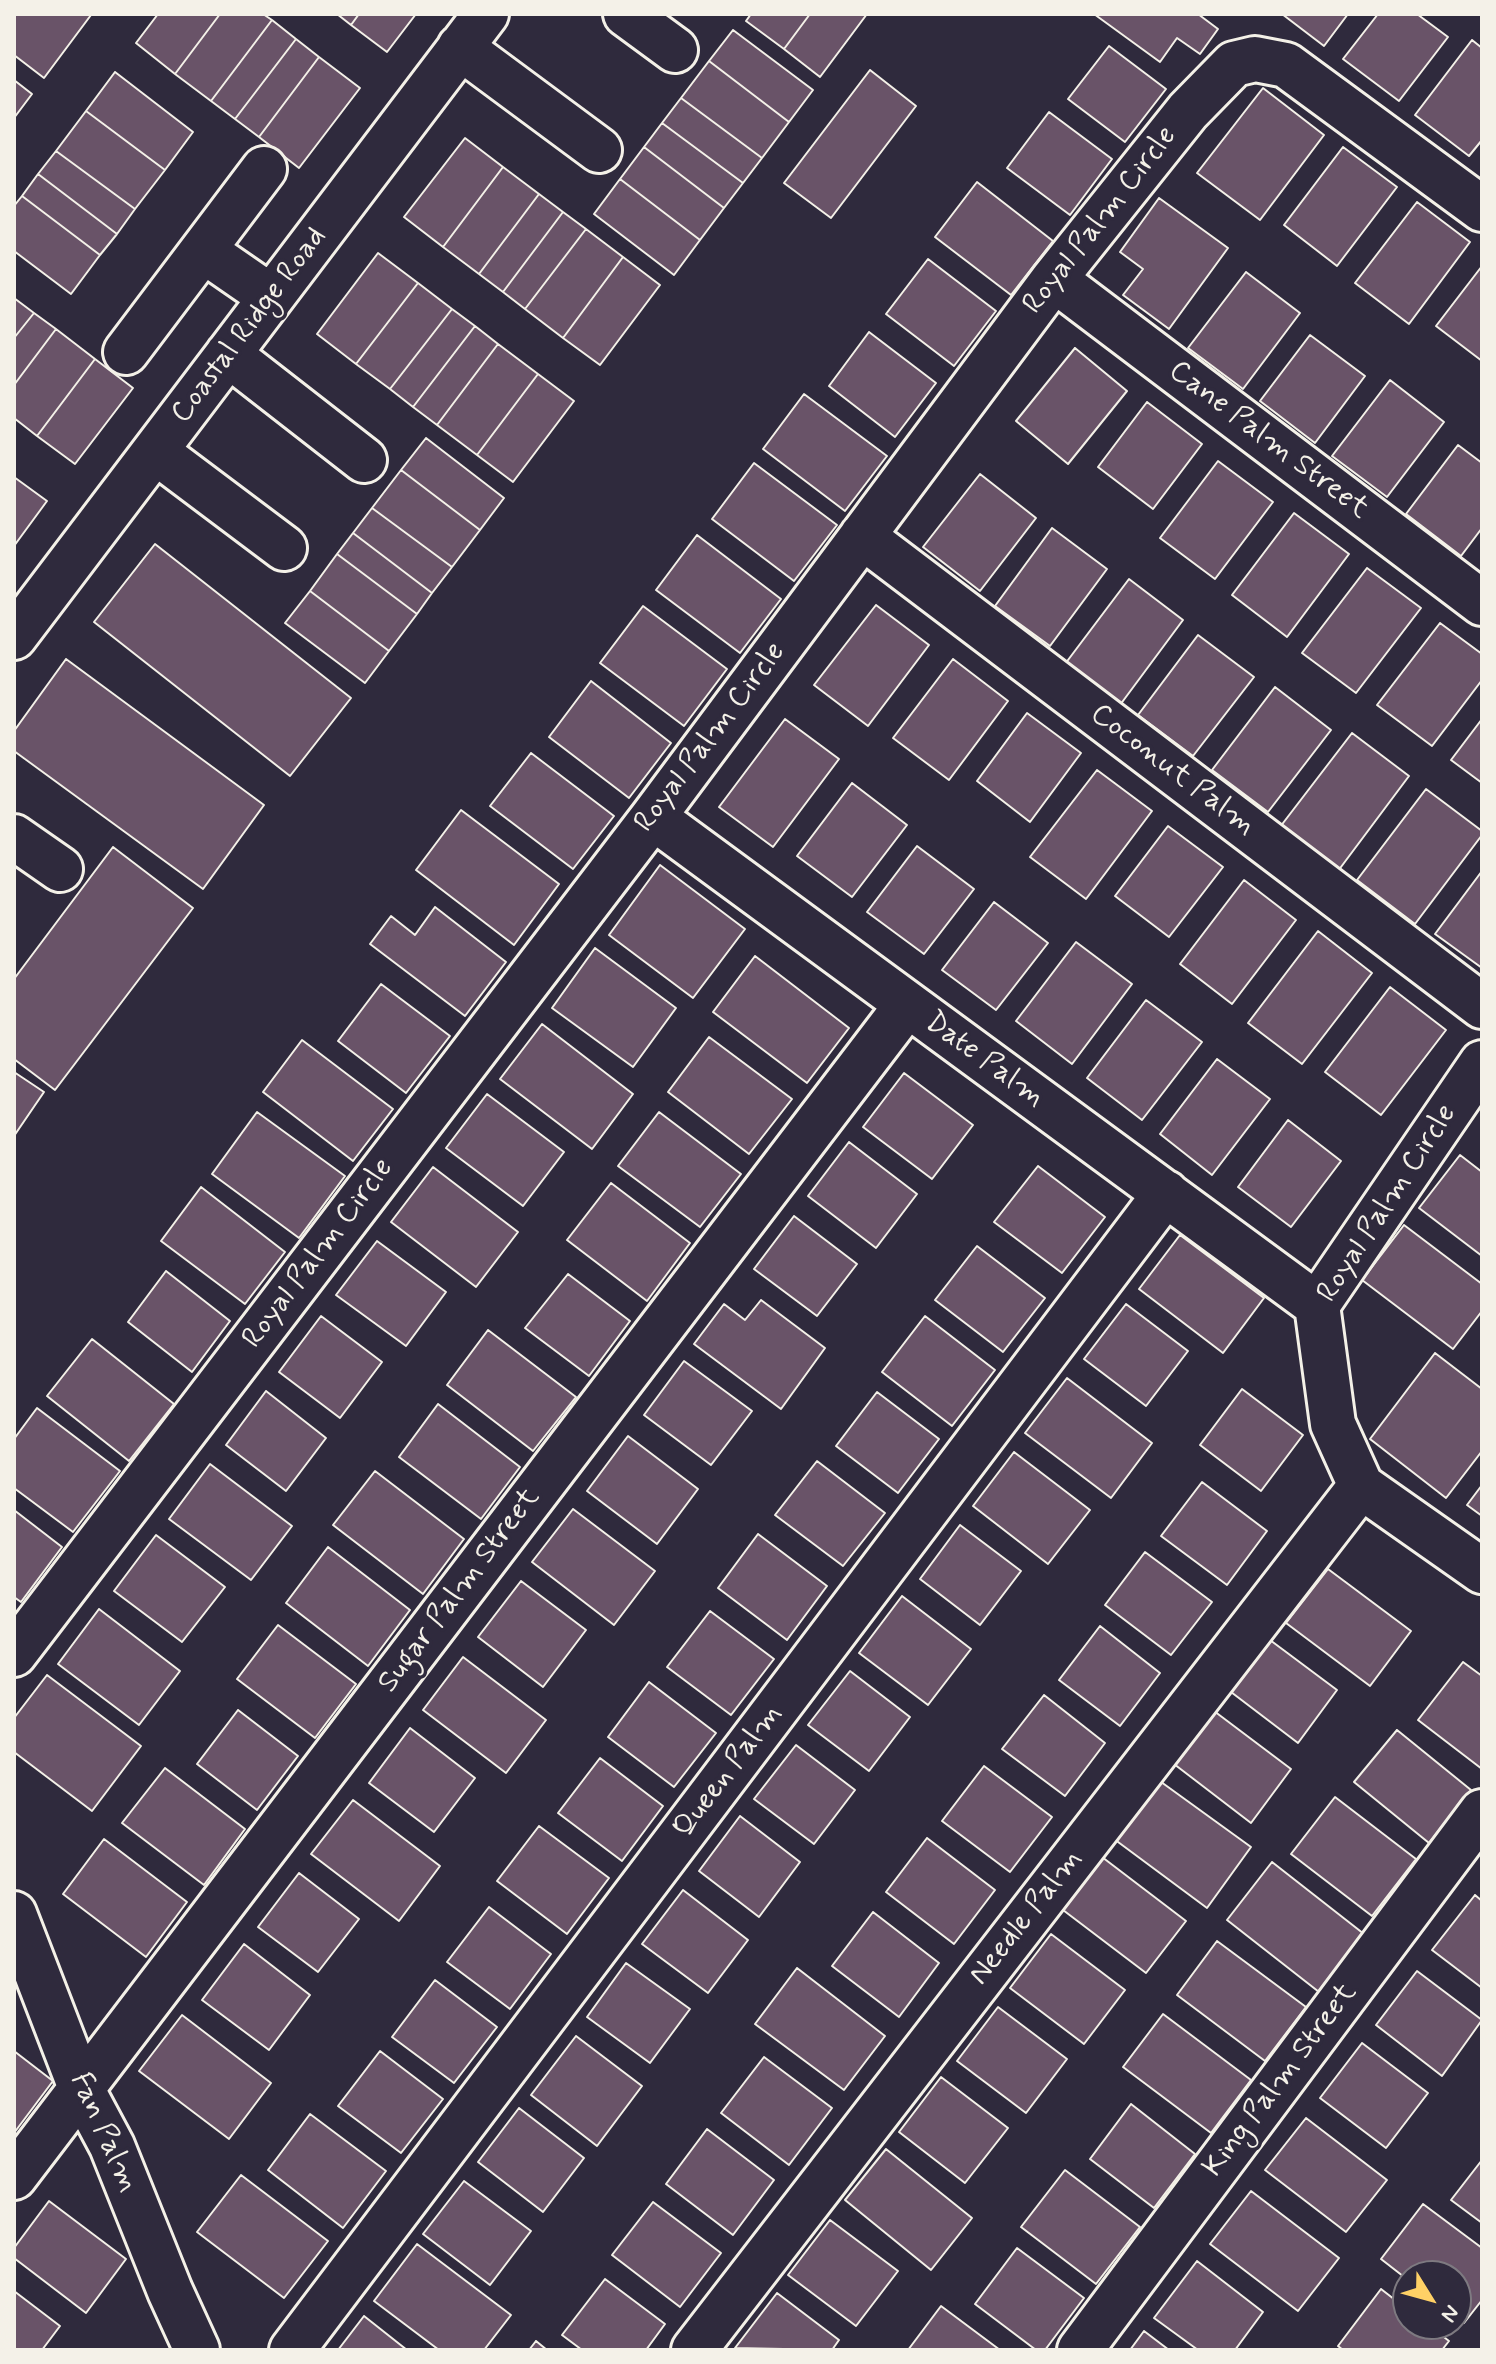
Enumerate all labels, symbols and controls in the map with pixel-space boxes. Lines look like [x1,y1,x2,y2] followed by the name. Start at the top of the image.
[1016,120,1186,322] street label: Royal Palm Circle
[164,221,336,431] street label: Coastal Ridge Road
[1161,354,1375,528] street label: Cane Palm Street
[628,636,794,840] street label: Royal Palm Circle
[1082,697,1262,845] street label: Coconut Palm
[917,1005,1051,1117] street label: Date Palm
[1311,1098,1465,1310] street label: Royal Palm Circle
[236,1152,402,1356] street label: Royal Palm Circle
[371,1481,549,1701] street label: Sugar Palm Street
[667,1698,791,1846] street label: Queen Palm
[963,1843,1091,1993] street label: Needle Palm
[1196,1977,1366,2185] street label: King Palm Street
[61,2068,145,2198] street label: Fan Palm
[1392,2260,1472,2340] north arrow
[1434,2299,1465,2328] text: N

